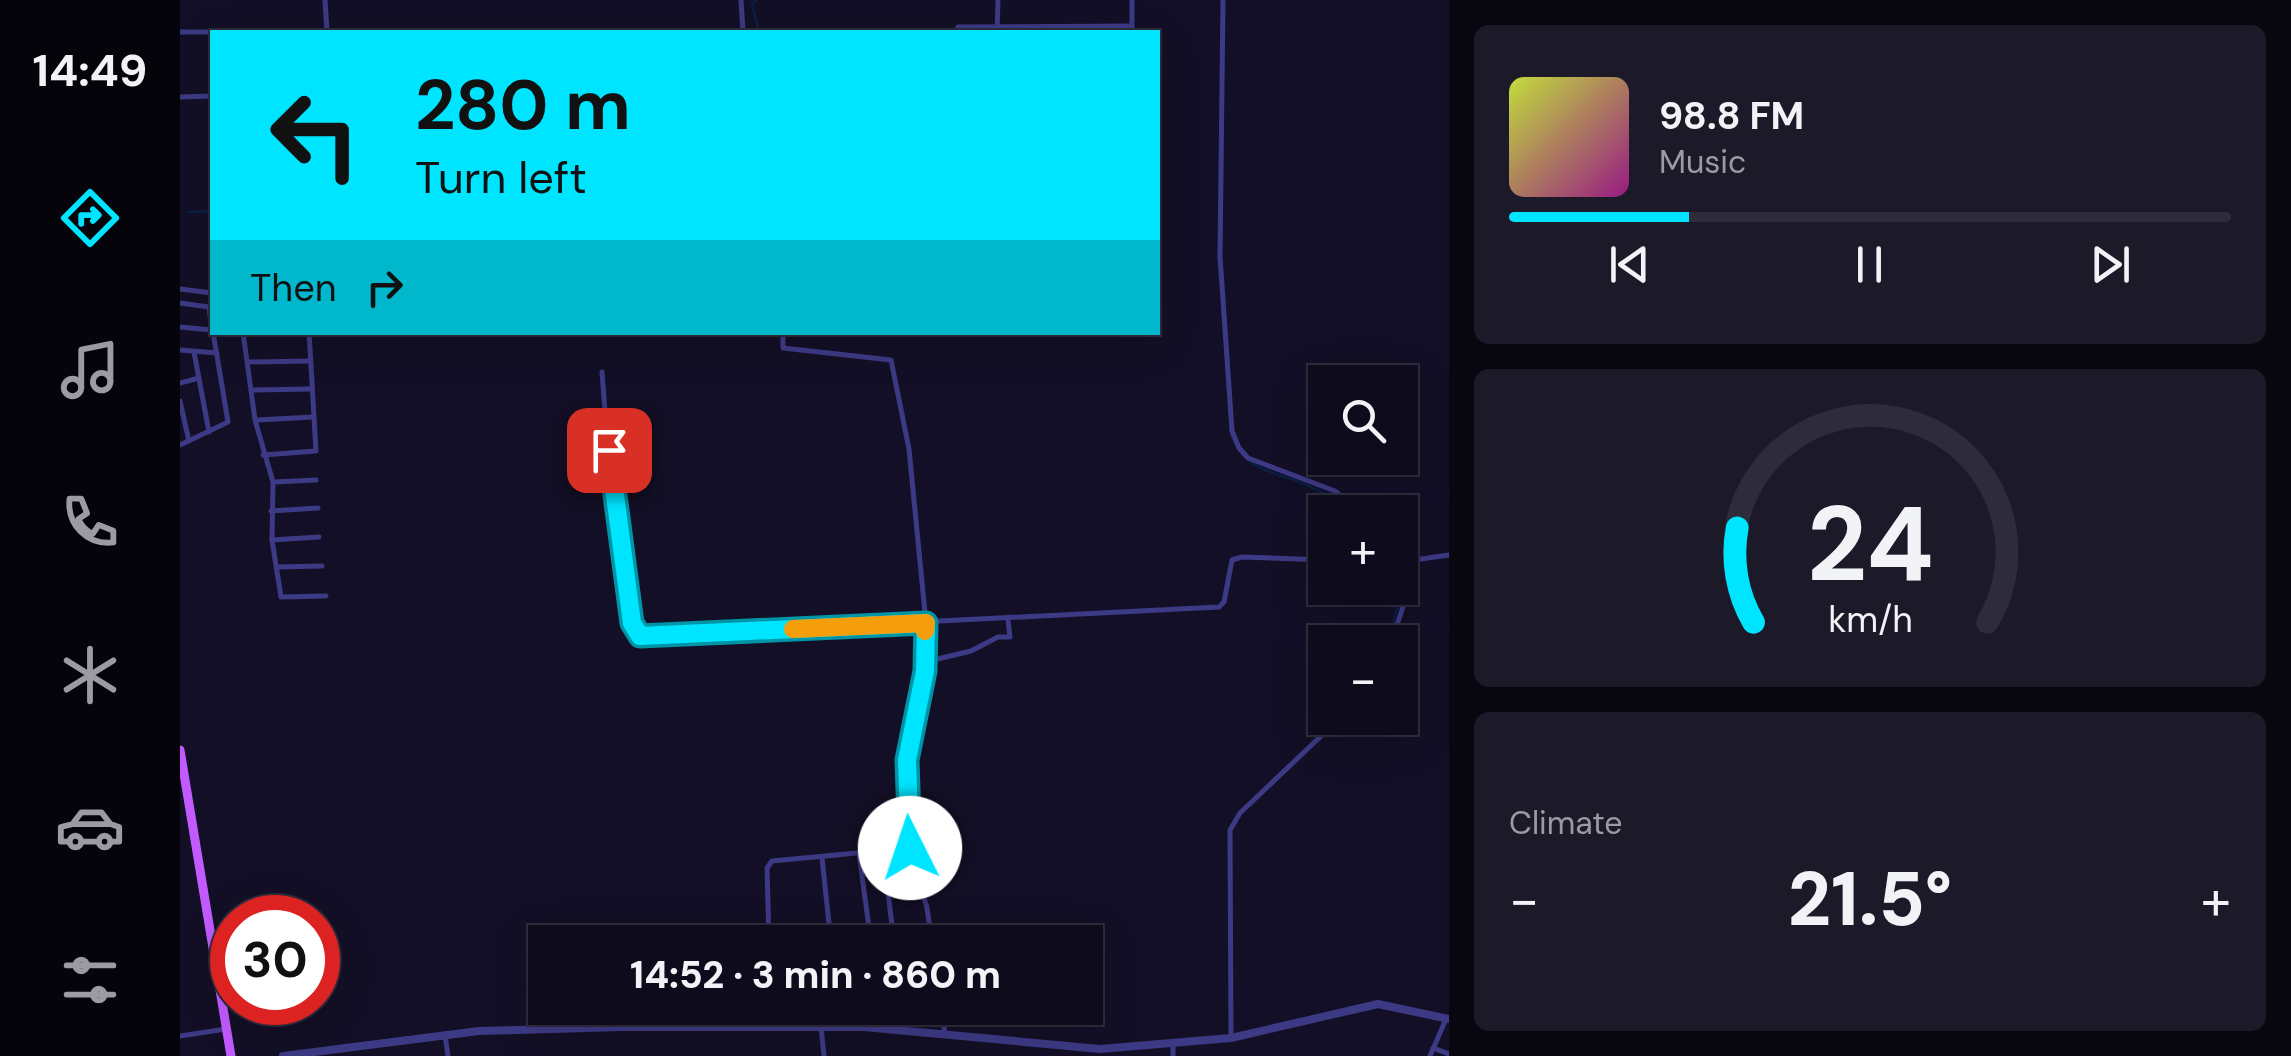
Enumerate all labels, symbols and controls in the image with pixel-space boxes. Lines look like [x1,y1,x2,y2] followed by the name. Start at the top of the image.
[33,41,147,100] text: 14:49
[415,60,631,151] text: 280 m
[250,70,380,200] icon: left
[1659,91,1804,141] text: 98.8 FM
[1659,141,1746,183] text: Music
[415,148,587,207] text: Turn left
[55,183,125,253] icon: directions
[1602,237,1657,292] icon: previous
[1842,237,1897,292] icon: pause
[2083,237,2138,292] icon: next
[357,260,412,315] icon: right
[250,263,337,313] text: Then
[55,335,125,405] icon: music
[1308,365,1418,735] map controls
[1308,365,1418,475] button: search
[567,408,652,493] pin
[582,423,637,478] icon: arrive
[1807,477,1933,612] text: 24
[55,487,125,557] icon: phone
[1308,495,1418,605] button: +
[1828,597,1912,643] text: km/h
[1308,625,1418,735] button: −
[55,640,125,710] icon: climate
[55,792,125,862] icon: car
[858,796,962,900] position arrow
[1509,802,1623,844] text: Climate
[1788,851,1952,948] text: 21.5°
[1509,864,1539,936] text: −
[2201,864,2231,936] text: +
[210,895,340,1025] speed limit sign: 30
[55,945,125,1015] icon: filters
[630,950,1001,1000] text: 14:52 · 3 min · 860 m

